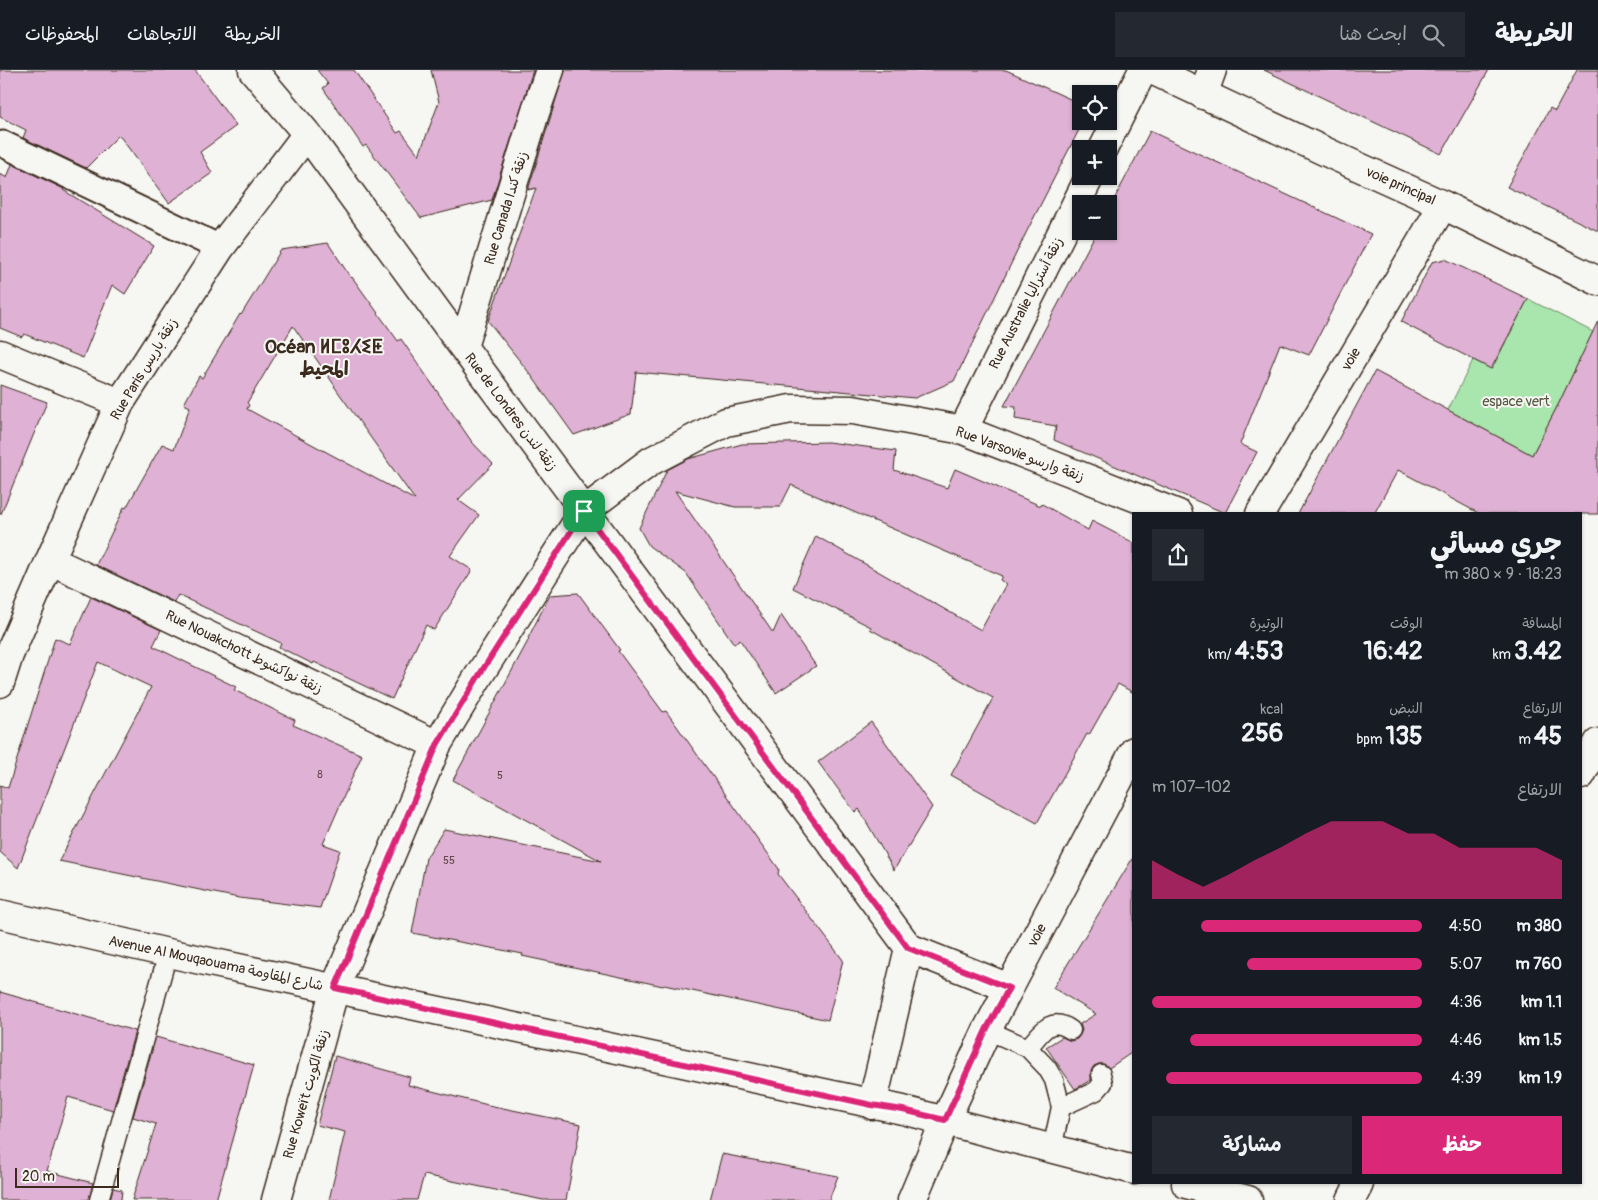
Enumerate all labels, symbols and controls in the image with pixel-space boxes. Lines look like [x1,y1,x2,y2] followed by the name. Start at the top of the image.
[1115,12,1465,57] search box
[1495,19,1573,48] text: الخريطة
[1419,21,1447,49] icon: search
[1339,22,1407,46] text: ابحث هنا
[25,23,99,46] text: المحفوظات
[127,23,197,46] text: الاتجاهات
[225,23,281,46] text: الخريطة
[1072,85,1117,240] map controls
[1072,85,1117,130] button: locate
[1072,140,1117,185] button: +
[481,149,531,267] street label: Rue Canada زنقة كندا
[1363,163,1438,209] street label: voie principal
[1072,195,1117,240] button: −
[985,234,1067,372] street label: Rue Australie زنقة أستراليا
[107,315,181,423] street label: Rue Paris زنقة باريس
[265,335,383,381] district label: Océan ⵍⵎⵓⵃⵉⵟ المحيط
[1337,345,1364,374] street label: voie
[461,350,561,474] street label: Rue de Londres زنقة لندن
[1482,393,1550,410] park label: espace vert
[953,423,1087,486] street label: Rue Varsovie زنقة وارسو
[563,490,605,532] pin
[570,497,598,525] icon: arrive
[1430,527,1562,562] text: جري مسائي
[1152,529,1204,581] button: share
[1444,564,1562,584] text: 18:23 · 9 × 380 m
[162,607,325,698] street label: Rue Nouakchott زنقة نواكشوط
[1250,615,1283,632] text: الوتيرة
[1390,615,1423,632] text: الوقت
[1522,615,1562,632] text: المسافة
[1235,636,1283,667] text: 4:53
[1363,636,1423,667] text: 16:42
[1514,636,1562,667] text: 3.42
[1208,646,1235,663] text: /km
[1493,646,1514,663] text: km
[1389,700,1423,717] text: النبض
[1523,700,1562,717] text: الارتفاع
[1261,701,1283,718] text: kcal
[1241,718,1283,749] text: 256
[1385,721,1423,752] text: 135
[1534,721,1562,752] text: 45
[1356,731,1385,748] text: bpm
[1518,731,1534,748] text: m
[317,768,323,781] house number: 8
[497,769,503,782] house number: 5
[1152,777,1231,797] text: 102–107 m
[1517,780,1562,800] text: الارتفاع
[443,854,455,867] house number: 55
[1449,916,1482,936] text: 4:50
[1516,916,1562,936] text: 380 m
[1024,921,1050,950] street label: voie
[107,932,325,995] street label: Avenue Al Mouqaouama شارع المقاومة
[1450,954,1482,974] text: 5:07
[1516,954,1562,974] text: 760 m
[1450,992,1482,1012] text: 4:36
[1522,992,1562,1012] text: 1.1 km
[279,1027,333,1161] street label: Rue Koweït زنقة الكويت
[1450,1030,1482,1050] text: 4:46
[1519,1030,1562,1050] text: 1.5 km
[1451,1068,1482,1088] text: 4:39
[1520,1068,1562,1088] text: 1.9 km
[1152,1116,1352,1174] button: مشاركة
[1362,1116,1562,1174] button: حفظ
[15,1165,119,1188] scale bar
[22,1168,55,1185] text: 20 m

